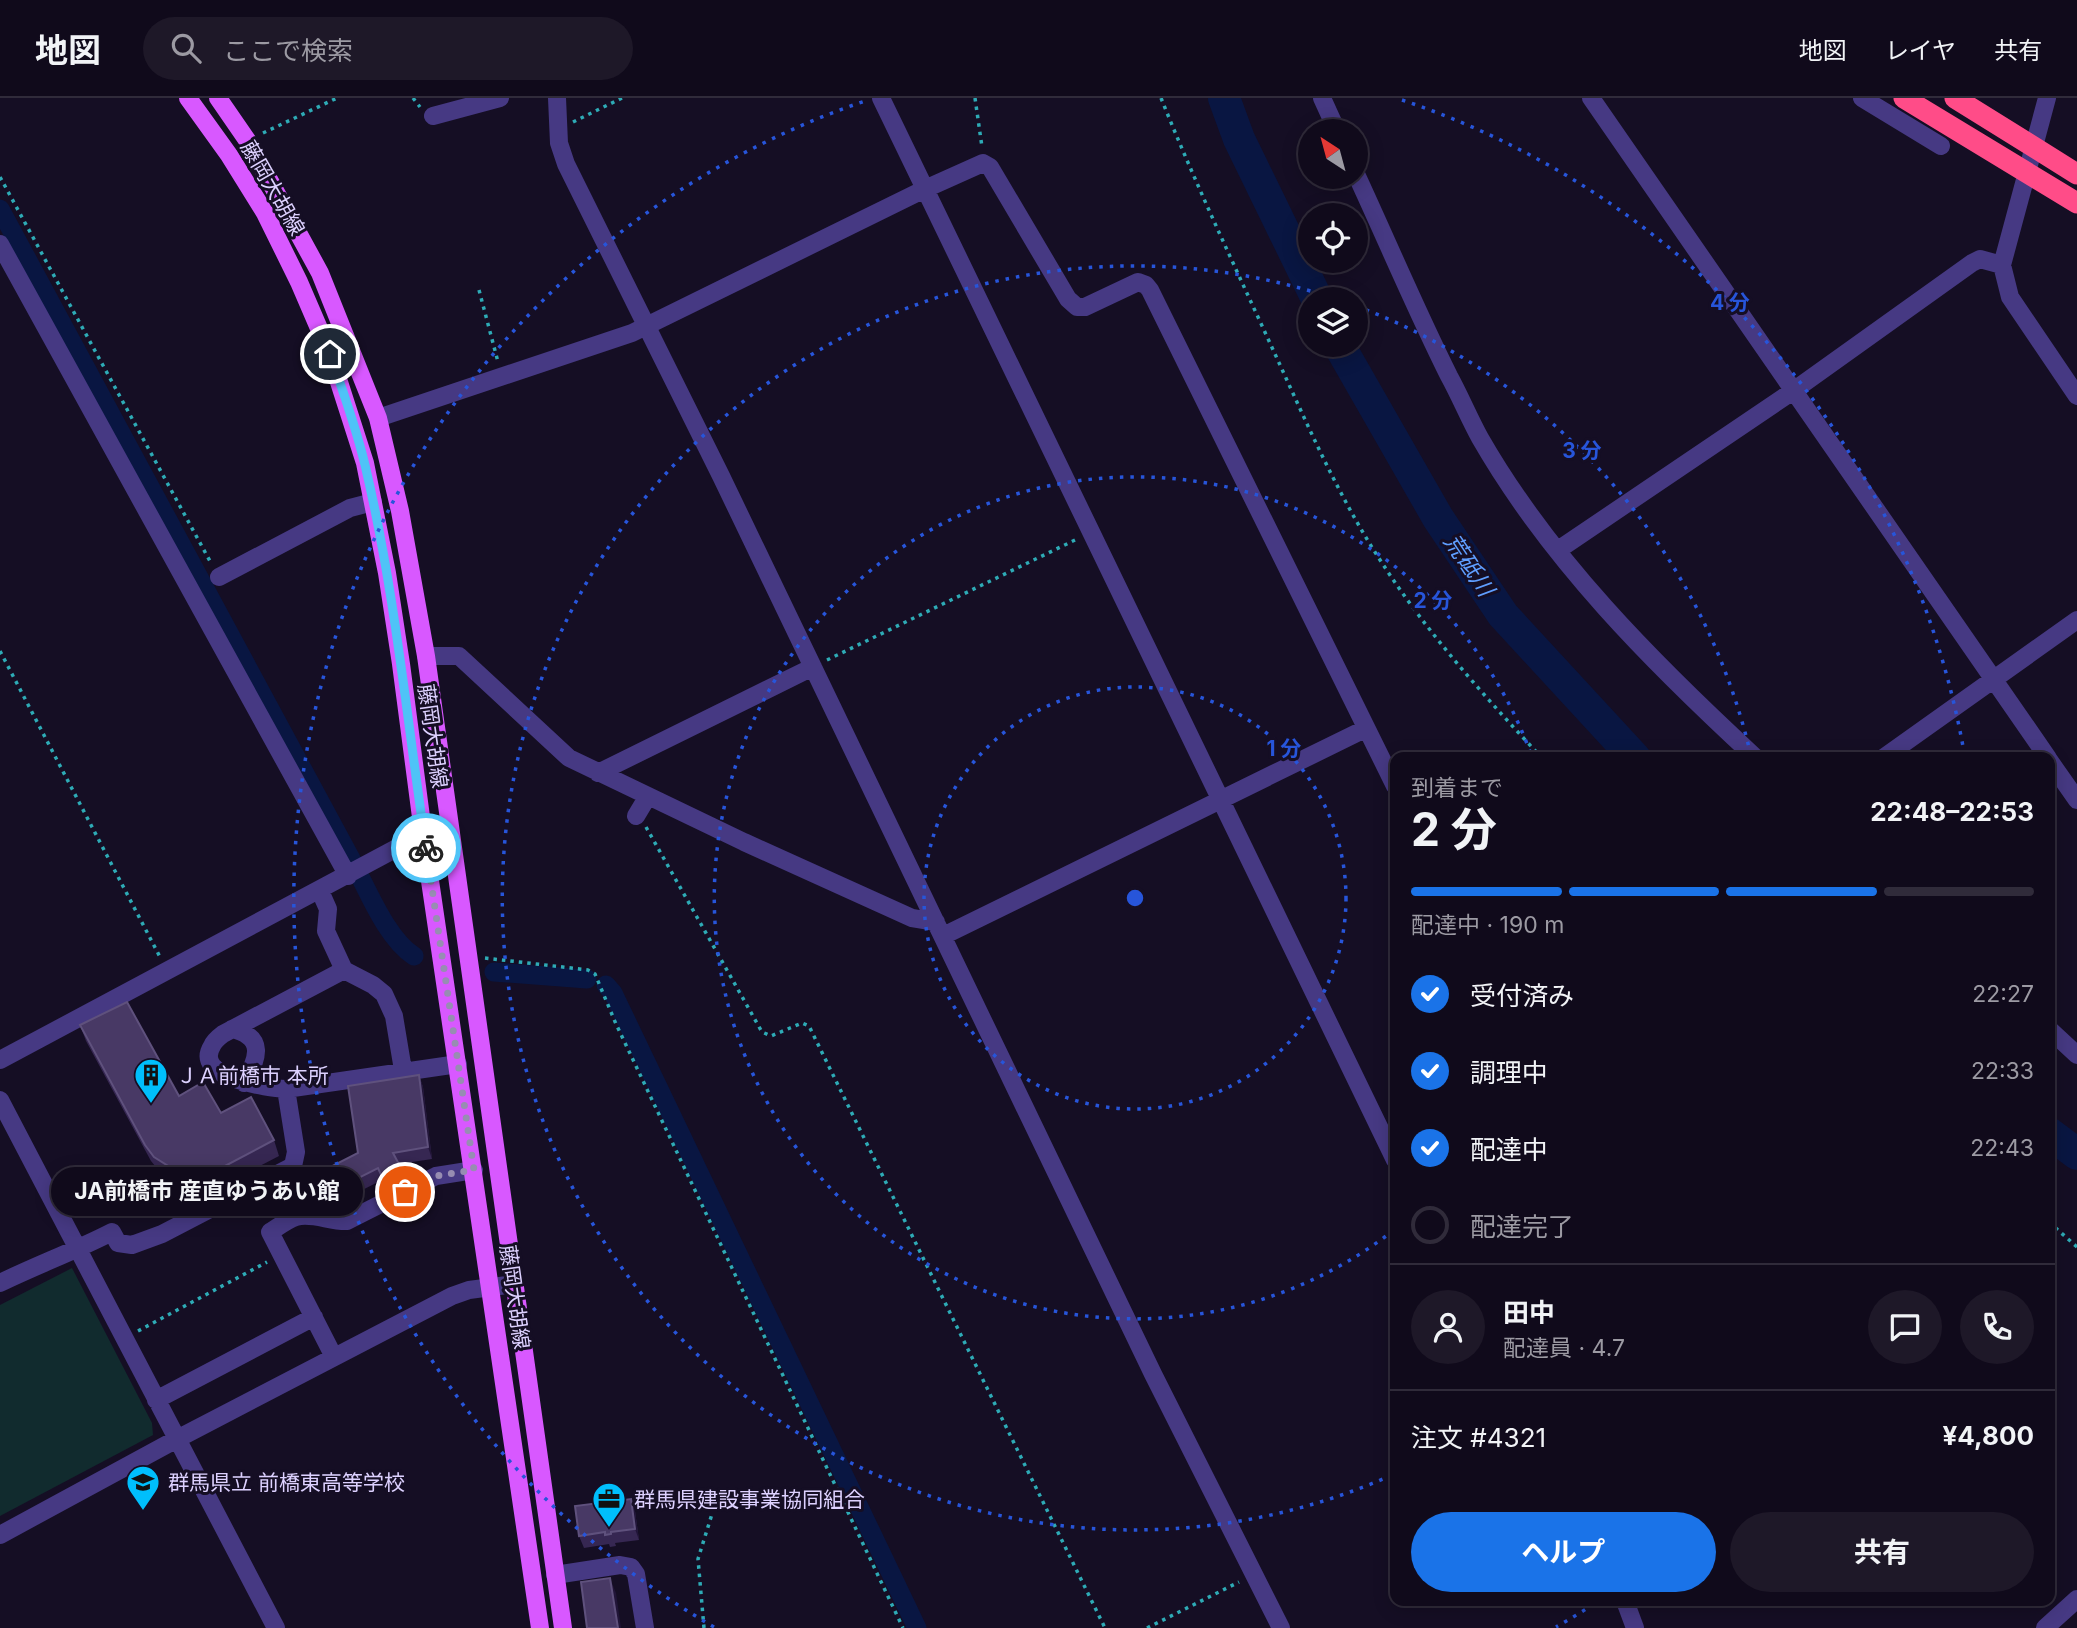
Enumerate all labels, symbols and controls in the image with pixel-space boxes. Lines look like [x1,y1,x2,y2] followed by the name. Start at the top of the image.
[143,17,633,80] search box
[167,29,205,67] icon: search
[35,30,101,70] text: 地図
[223,35,353,66] text: ここで検索
[1799,36,1847,65] text: 地図
[1885,36,1956,65] text: レイヤ
[1994,36,2042,65] text: 共有
[1298,119,1368,189] north arrow
[1298,119,1368,357] map controls
[236,136,310,240] street label: 藤岡大胡線
[1298,203,1368,273] button: locate
[1298,287,1368,357] button: layers
[1710,290,1750,315] text: 4 分
[300,324,360,384] pin
[311,335,349,373] icon: home
[1562,438,1602,463] text: 3 分
[1438,529,1502,604] water label: 荒砥川
[1413,588,1453,613] text: 2 分
[413,682,453,790] street label: 藤岡大胡線
[1266,736,1302,761] text: 1 分
[1411,774,1503,802] text: 到着まで
[1870,796,2034,827] text: 22:48–22:53
[1411,801,1497,857] text: 2 分
[391,813,461,883] courier
[407,829,445,867] icon: bike
[1123,886,1147,910] centre of rings
[1411,911,1564,939] text: 配達中 · 190 m
[1411,975,1449,1013] icon: check
[1470,980,1574,1011] text: 受付済み
[1972,980,2034,1008] text: 22:27
[1411,1052,1449,1090] icon: check
[132,1056,170,1105] building icon: ＪＡ前橋市 本所
[1470,1057,1548,1088] text: 調理中
[1971,1057,2034,1085] text: 22:33
[176,1063,329,1088] place label: ＪＡ前橋市 本所
[1411,1129,1449,1167] icon: check
[1470,1134,1548,1165] text: 配達中
[1970,1134,2034,1162] text: 22:43
[375,1162,435,1222] pin
[51,1168,363,1216] callout: JA前橋市 産直ゆうあい館
[386,1173,424,1211] icon: bag
[74,1177,340,1205] text: JA前橋市 産直ゆうあい館
[1470,1211,1574,1242] text: 配達完了
[495,1243,535,1351] street label: 藤岡大胡線
[1411,1290,1485,1364] button: person
[1868,1290,1942,1364] button: chat
[1960,1290,2034,1364] button: phone
[1503,1297,1555,1328] text: 田中
[1503,1334,1625,1362] text: 配達員 · 4.7
[1943,1420,2034,1451] text: ¥4,800
[1411,1422,1546,1453] text: 注文 #4321
[124,1463,162,1512] school or university icon: 群馬県立 前橋東高等学校
[168,1470,405,1495] place label: 群馬県立 前橋東高等学校
[590,1480,628,1529] office icon: 群馬県建設事業協同組合
[634,1487,865,1512] place label: 群馬県建設事業協同組合
[1411,1512,1716,1592] button: ヘルプ
[1730,1512,2034,1592] button: 共有

